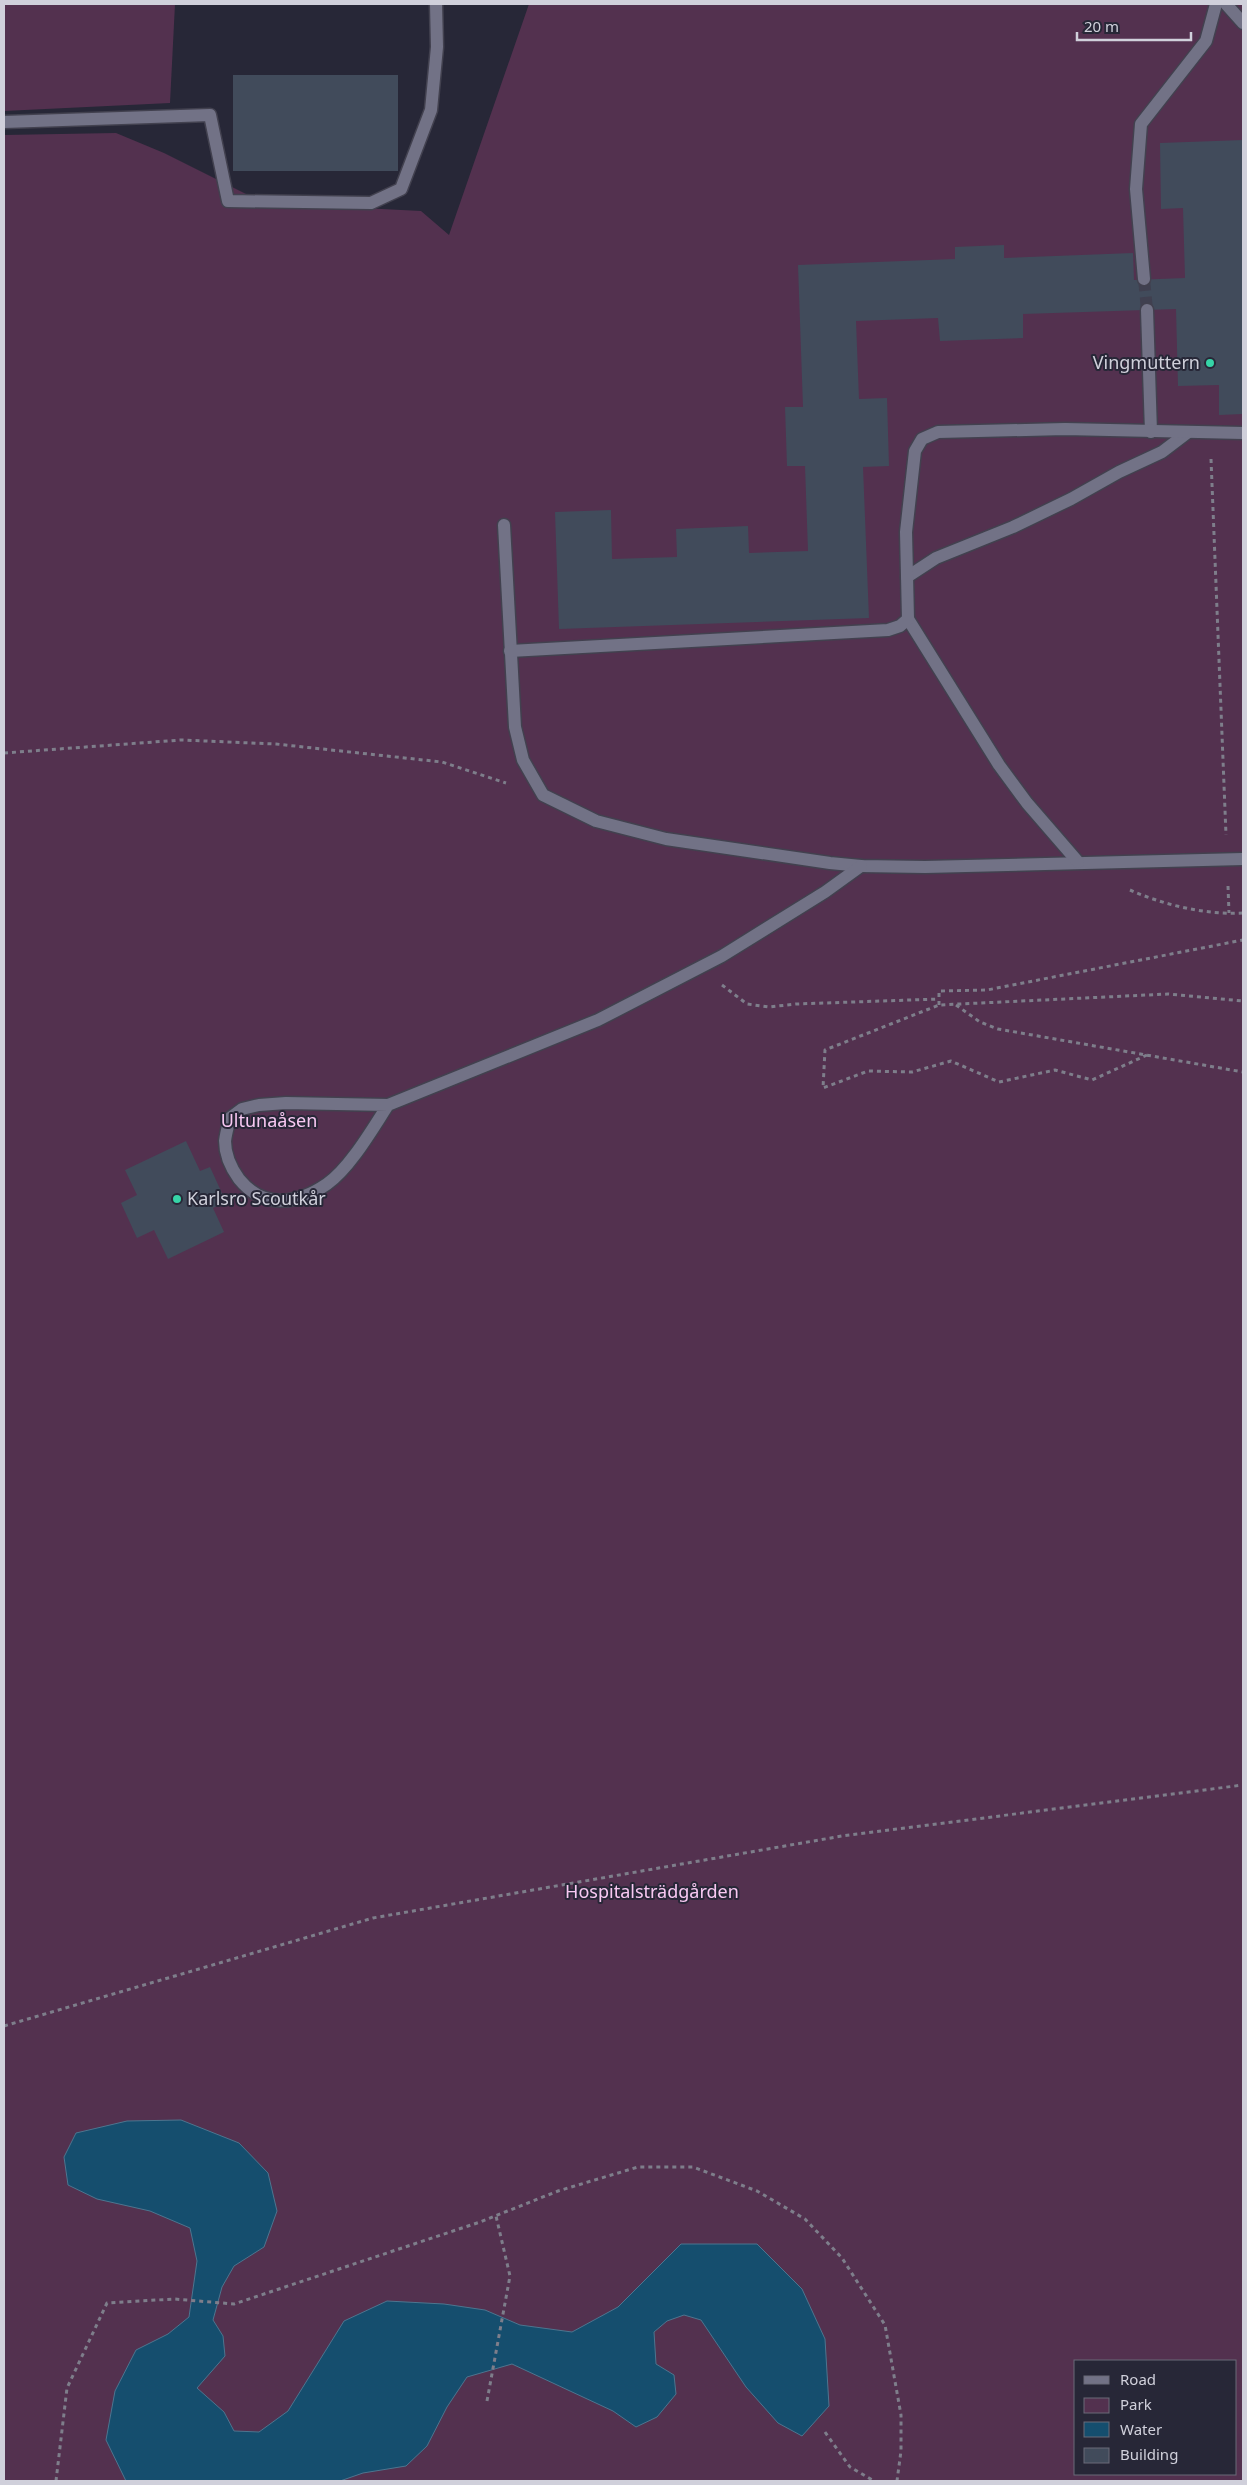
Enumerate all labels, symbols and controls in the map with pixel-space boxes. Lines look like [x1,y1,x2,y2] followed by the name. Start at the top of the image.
[1077,10,1191,42] scale bar
[1084,16,1119,36] text: 20 m
[1093,350,1200,374] place label: Vingmuttern
[1204,357,1216,369] marker: Vingmuttern
[221,1108,317,1132] park label: Ultunaåsen
[187,1186,326,1210] place label: Karlsro Scoutkår
[171,1193,183,1205] marker: Karlsro Scoutkår
[565,1879,739,1903] park label: Hospitalsträdgården
[1074,2360,1237,2475] legend
[1120,2369,1156,2389] text: Road
[1120,2394,1152,2414] text: Park
[1120,2419,1162,2439] text: Water
[1120,2444,1178,2464] text: Building

